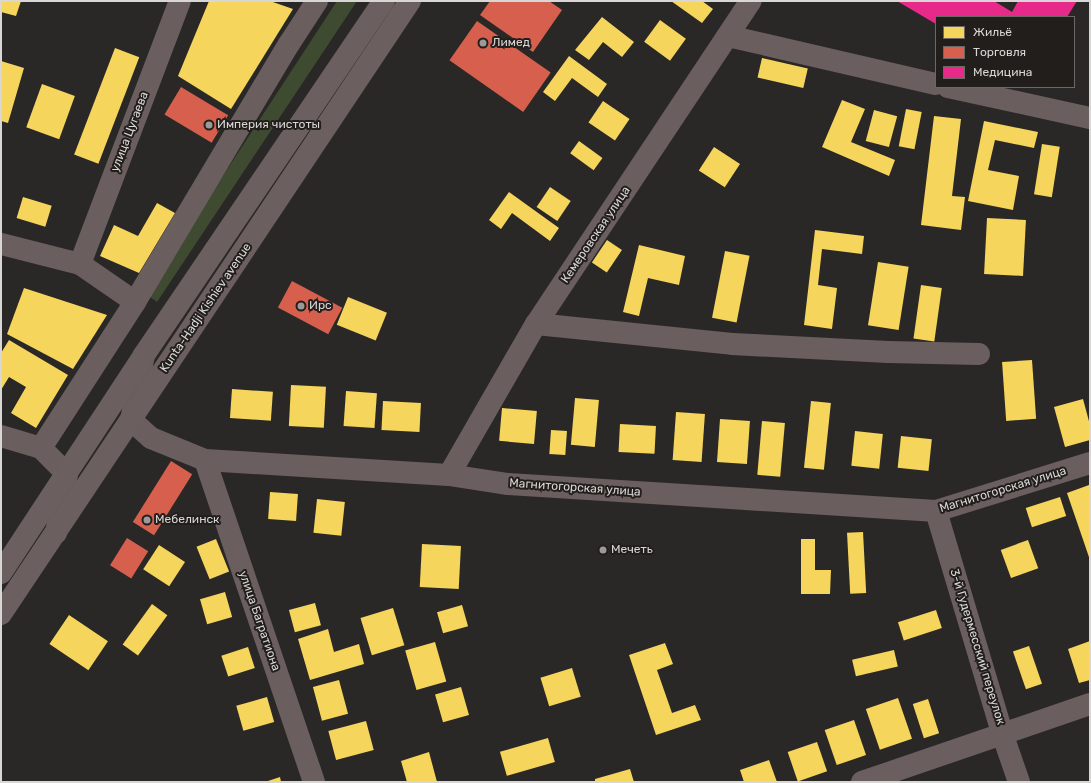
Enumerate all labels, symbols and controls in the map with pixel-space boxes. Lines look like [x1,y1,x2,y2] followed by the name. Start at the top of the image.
[935,16,1075,88] legend
[973,25,1012,39] text: Жильё
[492,36,530,50] place label: Лимед
[477,37,489,49] marker: Лимед
[973,45,1026,59] text: Торговля
[973,65,1032,79] text: Медицина
[108,90,152,174] street label: улица Цугаева
[217,118,320,132] place label: Империя чистоты
[204,120,214,130] marker: Империя чистоты
[558,184,634,286] street label: Кемеровская улица
[157,241,255,375] street label: Kunta-Hadji Kishiev avenue
[309,299,332,313] place label: Ирс
[296,301,306,311] marker: Ирс
[938,464,1068,516] street label: Магнитогорская улица
[509,476,641,500] street label: Магнитогорская улица
[155,513,220,527] place label: Мебелинск
[142,515,152,525] marker: Мебелинск
[611,543,653,557] place label: Мечеть
[598,545,608,555] marker: Мечеть
[946,567,1008,727] street label: 3-й Гудермесский переулок
[235,569,283,673] street label: улица Багратиона

